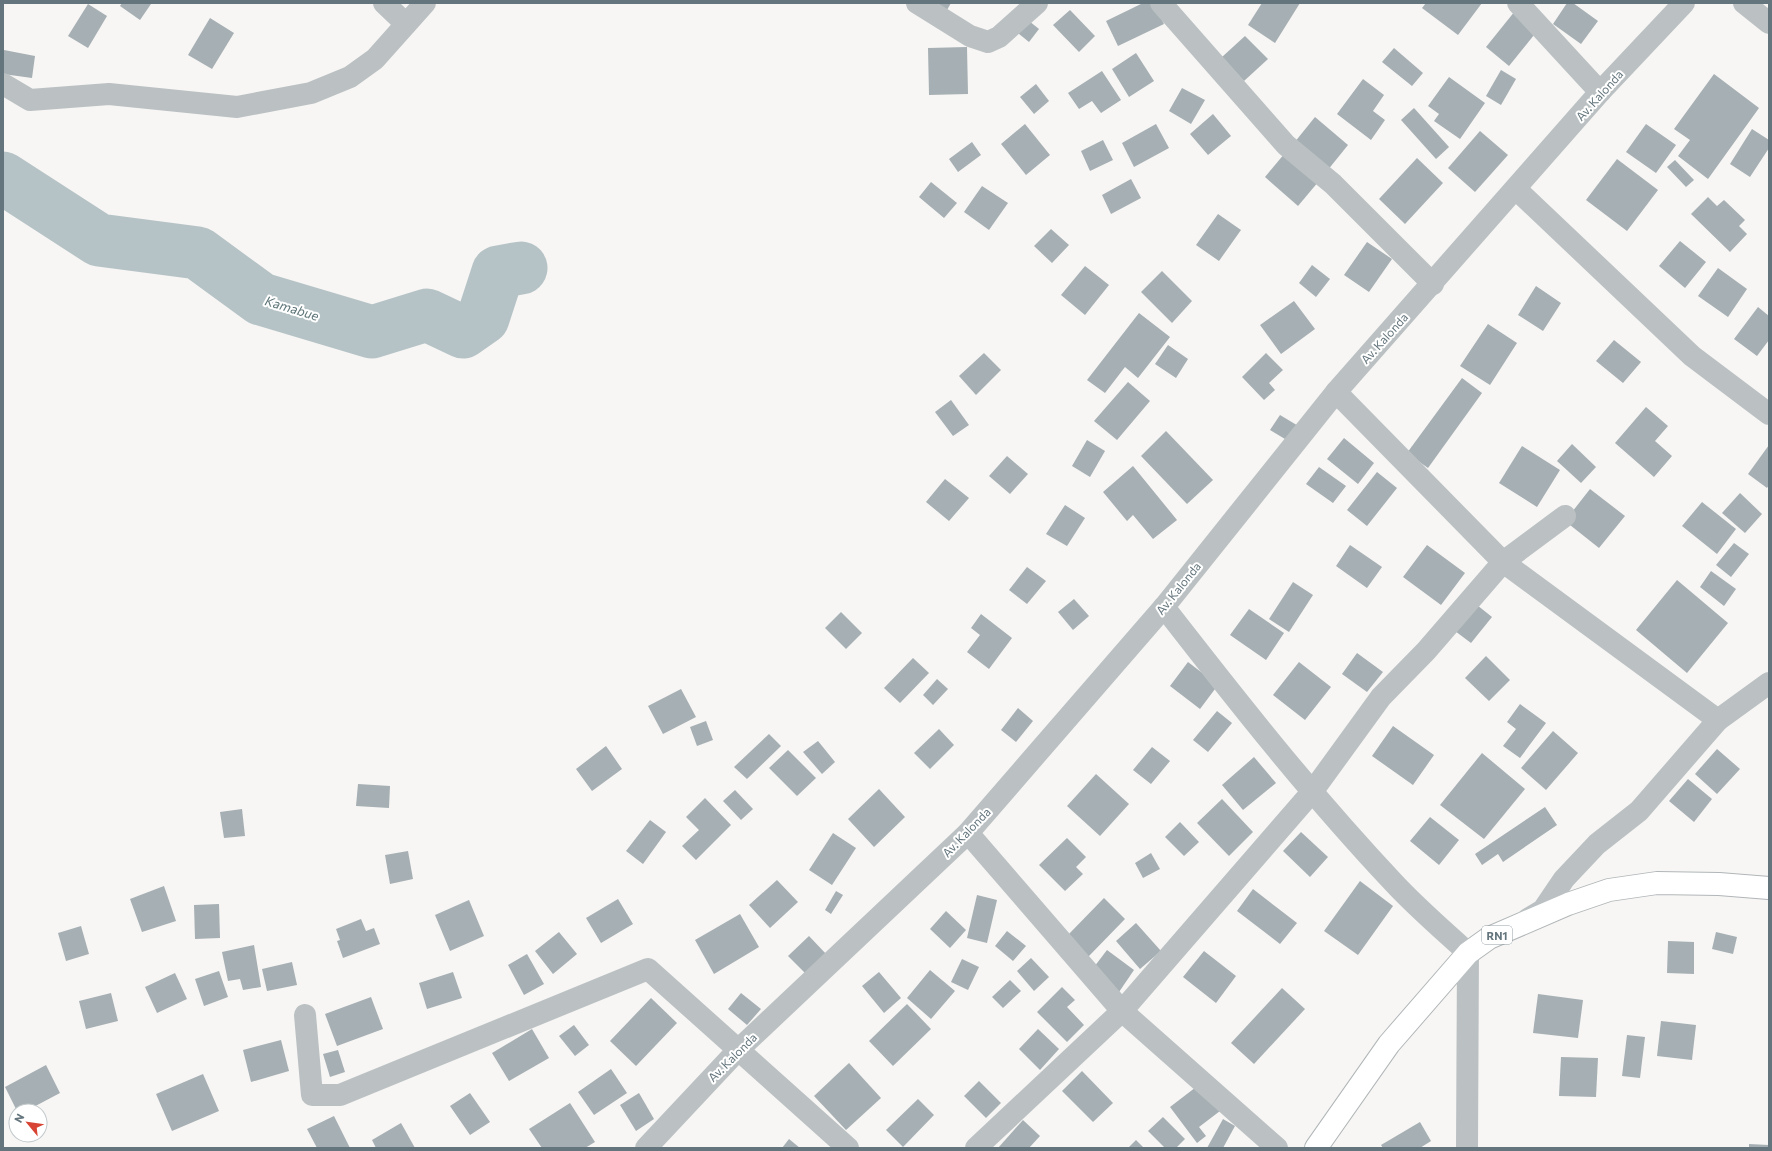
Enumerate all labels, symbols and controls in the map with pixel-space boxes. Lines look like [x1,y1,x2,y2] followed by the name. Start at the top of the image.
[1573,67,1625,123] street label: Av. Kalonda
[263,292,321,324] water label: Kamabue
[1358,310,1410,366] street label: Av. Kalonda
[1153,559,1203,617] street label: Av. Kalonda
[939,804,993,860] street label: Av. Kalonda
[1482,926,1512,944] road number: RN1
[705,1030,759,1084] street label: Av. Kalonda
[8,1103,48,1143] north arrow
[11,1111,27,1125] text: N

